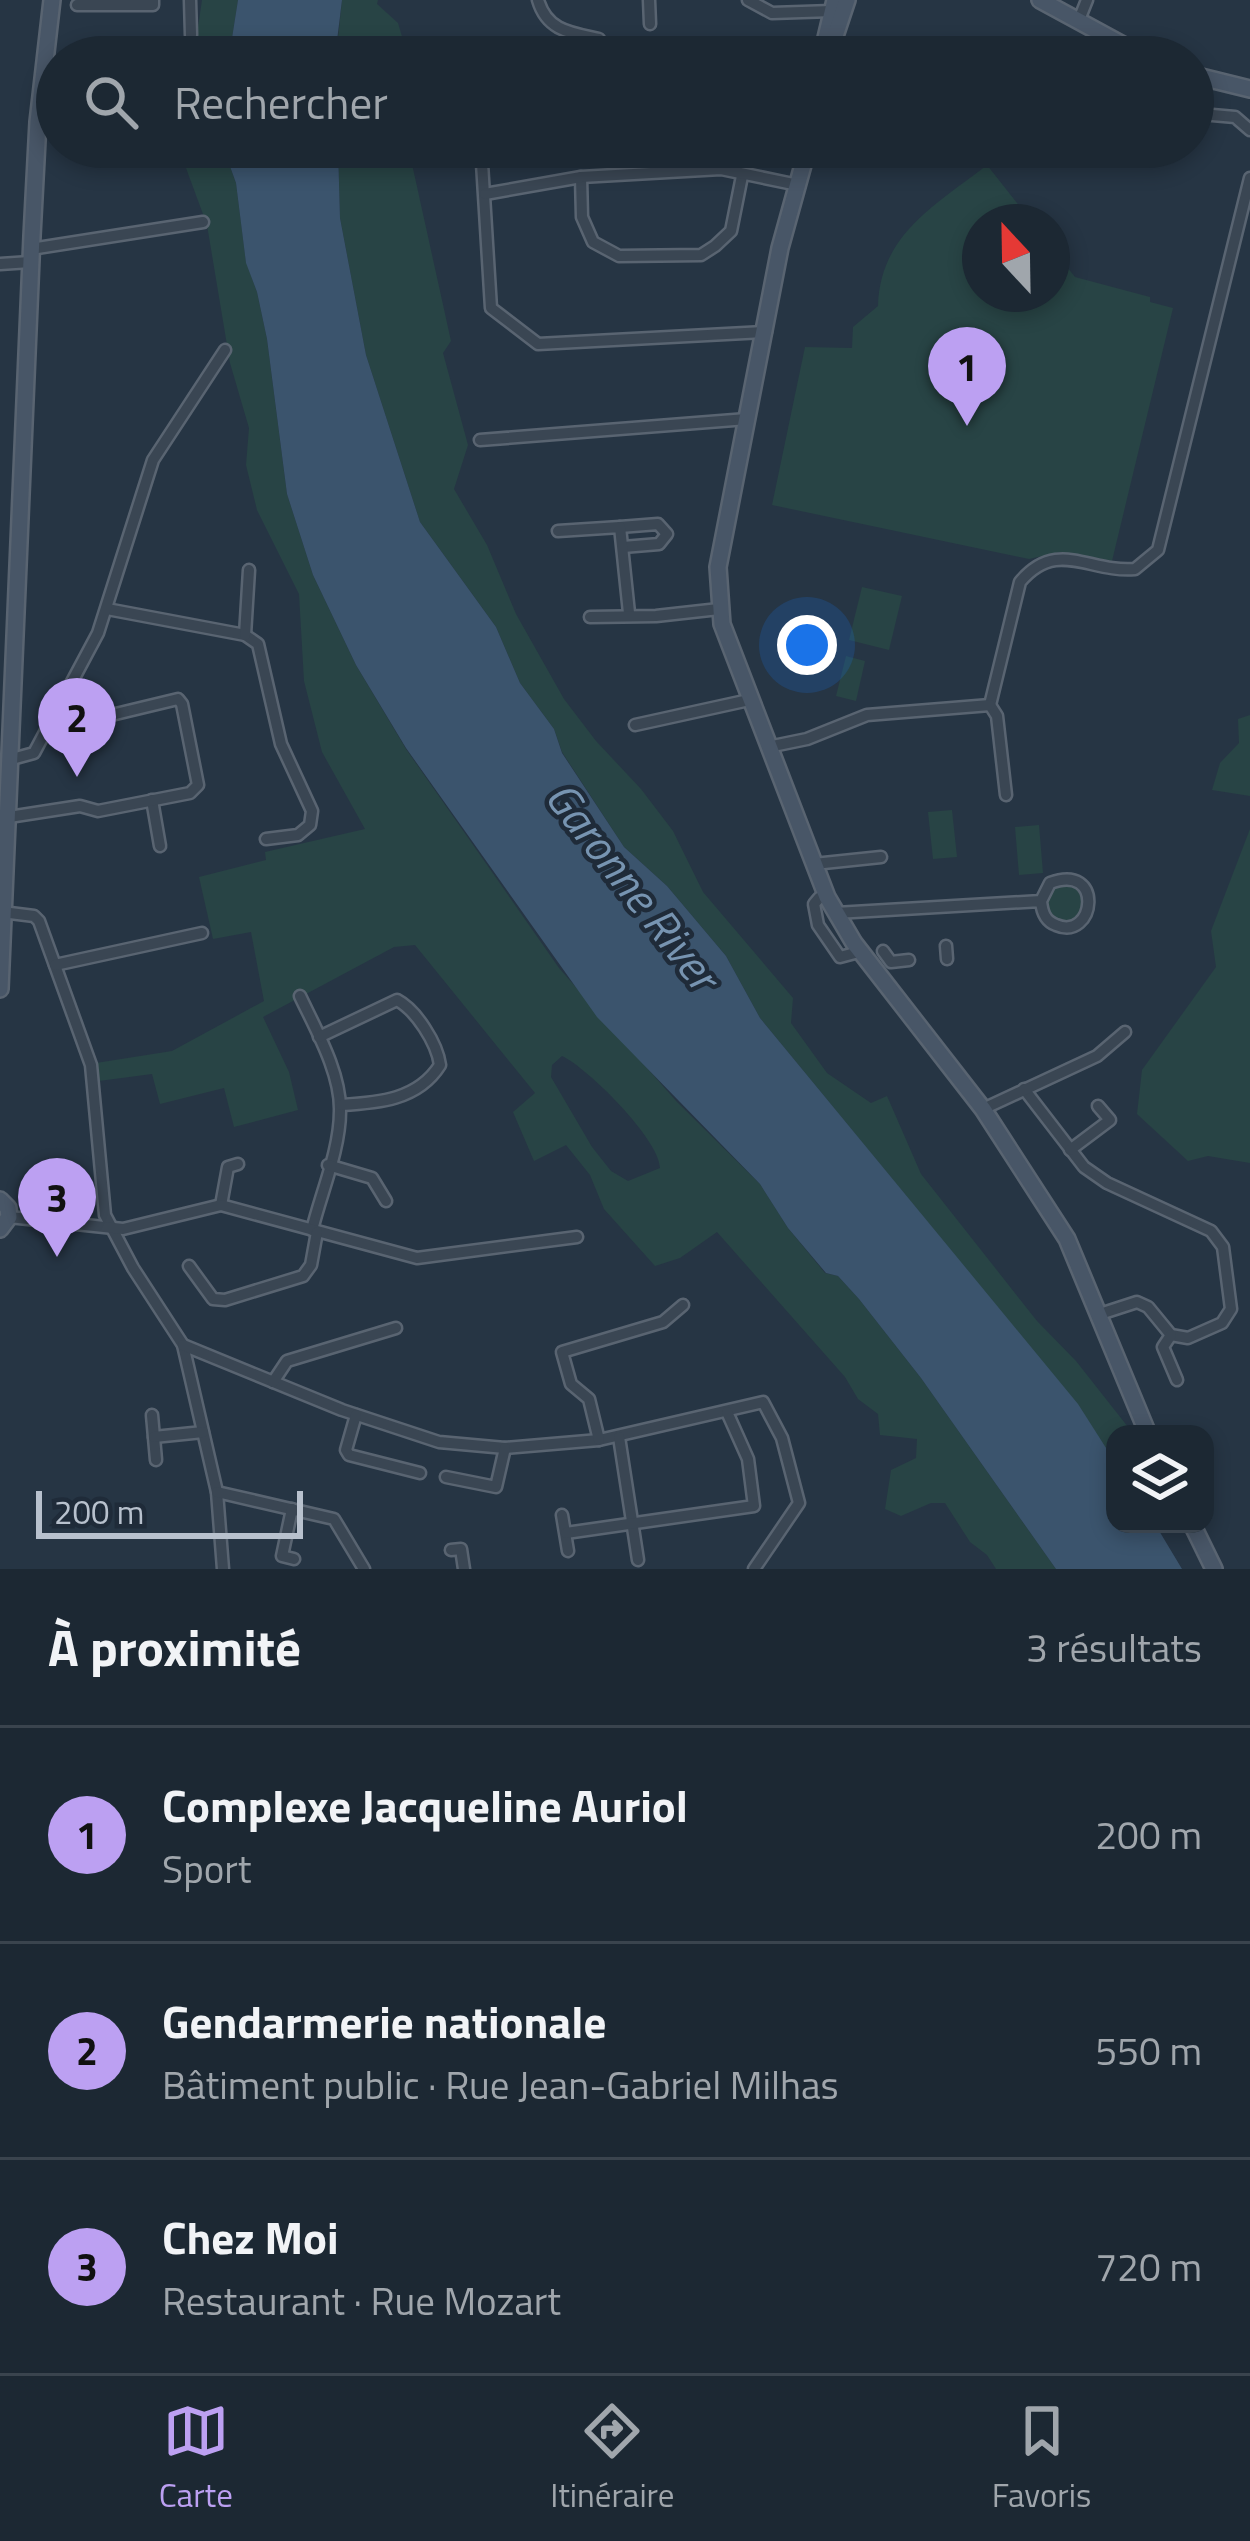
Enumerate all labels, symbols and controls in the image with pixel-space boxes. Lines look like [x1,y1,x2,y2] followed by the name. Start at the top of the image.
[36,36,1214,168] search box
[174,68,388,136] text: Rechercher
[78,69,144,135] icon: search
[962,204,1070,312] north arrow
[928,327,1006,426] pin: 1
[777,615,837,675] your location
[38,678,116,777] pin: 2
[530,766,739,1008] water label: Garonne River
[18,1158,96,1257] pin: 3
[1106,1425,1214,1533] map controls
[1106,1425,1214,1533] button: layers
[36,1485,303,1538] scale bar
[54,1487,144,1537] text: 200 m
[48,1608,301,1686] text: À proximité
[1026,1618,1202,1677] text: 3 résultats
[162,1771,688,1839] text: Complexe Jacqueline Auriol
[76,1805,98,1864] text: 1
[1095,1805,1202,1864] text: 200 m
[162,1839,251,1898] text: Sport
[162,1987,606,2055] text: Gendarmerie nationale
[76,2021,98,2080] text: 2
[1095,2021,1202,2080] text: 550 m
[162,2055,839,2114] text: Bâtiment public · Rue Jean-Gabriel Milhas
[162,2203,339,2271] text: Chez Moi
[76,2237,98,2296] text: 3
[1095,2237,1202,2296] text: 720 m
[162,2271,561,2330] text: Restaurant · Rue Mozart
[159,2398,233,2520] tab: Carte
[550,2398,674,2520] tab: Itinéraire
[992,2398,1091,2520] tab: Favoris

